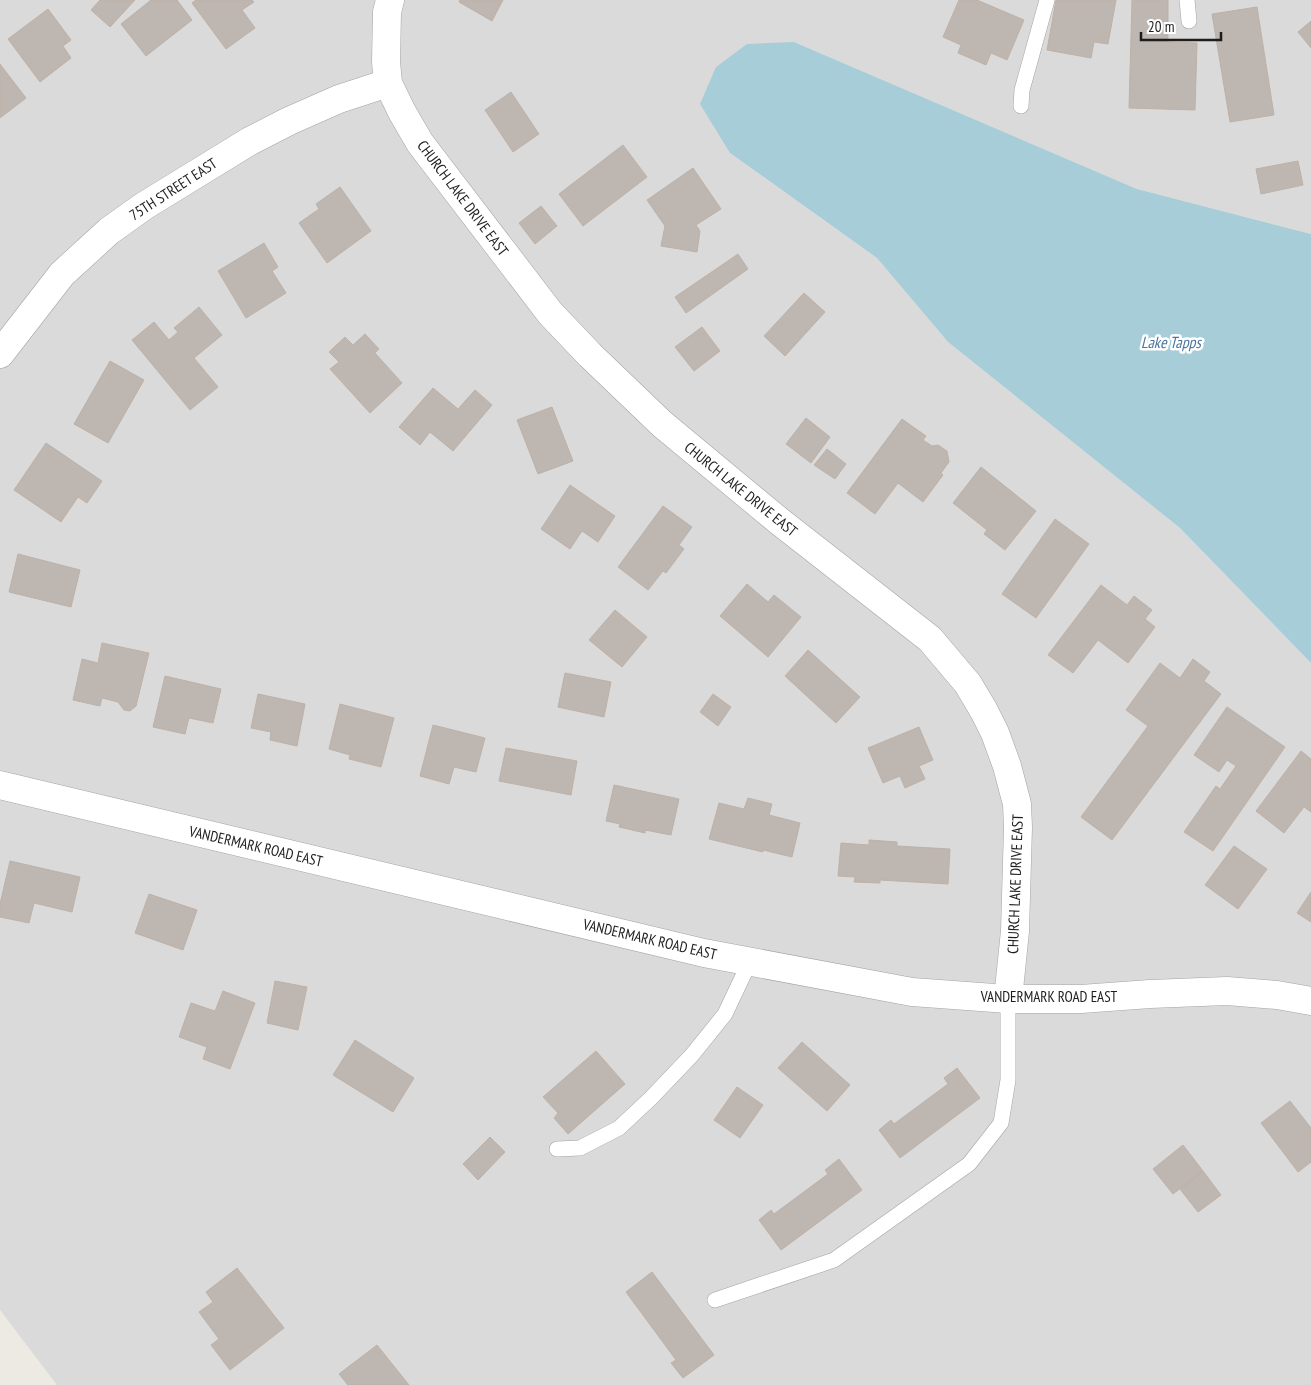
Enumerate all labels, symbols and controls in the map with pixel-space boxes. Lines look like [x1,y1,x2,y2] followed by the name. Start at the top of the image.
[1141,10,1221,42] scale bar
[1148,17,1174,36] text: 20 m
[413,136,513,260] street label: CHURCH LAKE DRIVE EAST
[126,153,221,224] street label: 75TH STREET EAST
[1141,332,1203,352] water label: Lake Tapps
[681,438,802,541] street label: CHURCH LAKE DRIVE EAST
[1003,814,1027,954] street label: CHURCH LAKE DRIVE EAST
[186,821,325,871] street label: VANDERMARK ROAD EAST
[580,914,719,964] street label: VANDERMARK ROAD EAST
[980,987,1118,1006] street label: VANDERMARK ROAD EAST

